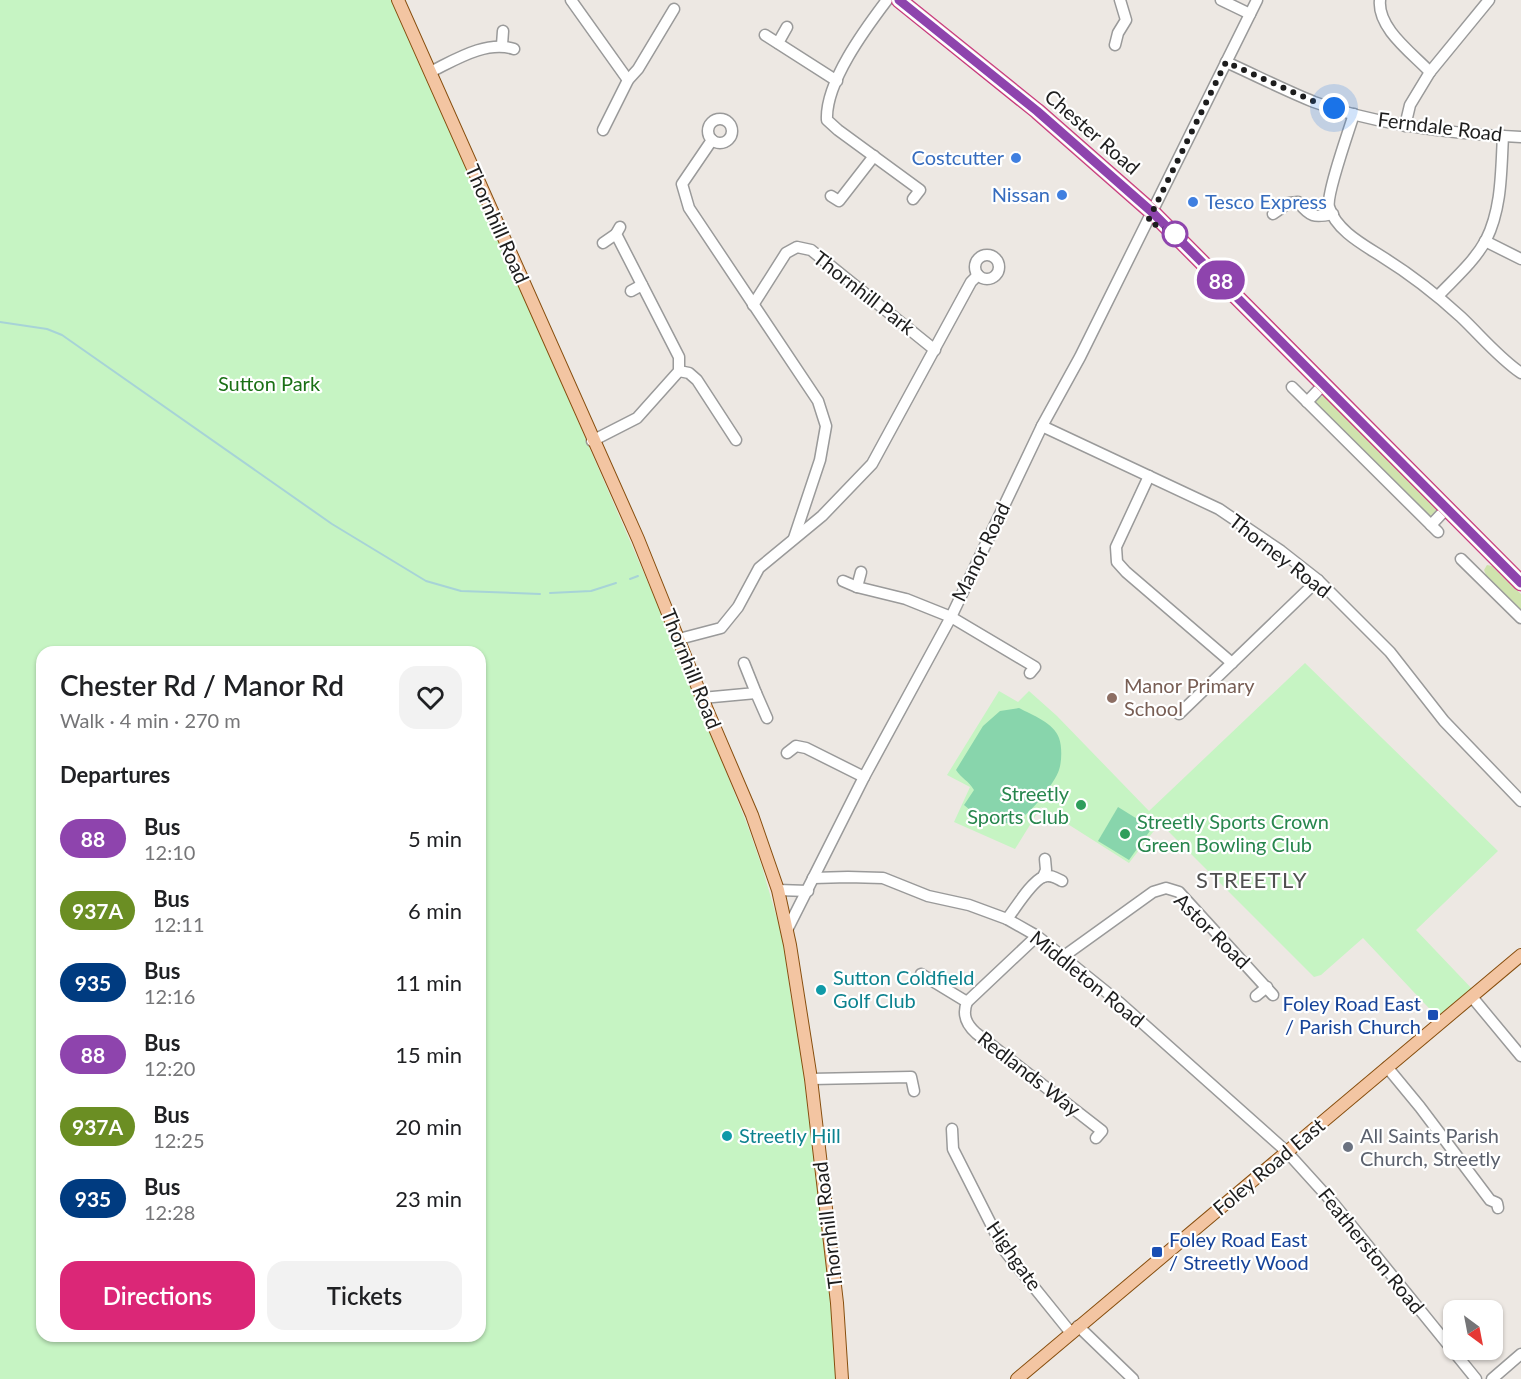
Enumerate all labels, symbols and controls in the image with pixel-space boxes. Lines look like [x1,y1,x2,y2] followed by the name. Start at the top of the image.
[1040,84,1145,179] street label: Chester Road
[1319,93,1349,123] your location
[1376,106,1504,146] street label: Ferndale Road
[912,145,1005,169] place label: Costcutter
[1009,151,1023,165] marker: Costcutter
[461,160,535,287] street label: Thornhill Road
[992,182,1050,206] place label: Nissan
[1055,188,1069,202] marker: Nissan
[1205,189,1327,213] place label: Tesco Express
[1186,195,1200,209] marker: Tesco Express
[1162,221,1188,247] unlabelled marker
[809,245,921,340] street label: Thornhill Park
[1194,260,1248,300] line badge: 88
[1209,268,1233,293] text: 88
[218,371,321,395] park label: Sutton Park
[946,498,1014,605] street label: Manor Road
[1225,508,1336,602] street label: Thorney Road
[657,605,727,732] street label: Thornhill Road
[399,666,462,729] button: heart
[60,668,344,702] text: Chester Rd / Manor Rd
[1124,673,1255,720] place label: Manor Primary School
[1105,691,1119,705] marker: Manor Primary School
[60,708,241,732] text: Walk · 4 min · 270 m
[60,761,170,788] text: Departures
[967,781,1070,828] place label: Streetly Sports Club
[1074,798,1088,812] marker: Streetly Sports Club
[1137,809,1329,856] place label: Streetly Sports Crown Green Bowling Club
[144,813,180,840] text: Bus
[408,825,462,852] text: 5 min
[81,826,105,851] text: 88
[1118,827,1132,841] marker: Streetly Sports Crown Green Bowling Club
[144,840,195,864] text: 12:10
[1196,866,1308,893] district label: STREETLY
[153,885,190,912] text: Bus
[1170,888,1255,973] street label: Astor Road
[408,897,462,924] text: 6 min
[72,898,123,923] text: 937A
[153,912,205,936] text: 12:11
[1026,925,1150,1032] street label: Middleton Road
[144,957,180,984] text: Bus
[833,965,974,1012] place label: Sutton Coldfield Golf Club
[395,969,462,996] text: 11 min
[75,970,111,995] text: 935
[814,983,828,997] marker: Sutton Coldfield Golf Club
[144,984,195,1008] text: 12:16
[1283,991,1421,1038] place label: Foley Road East / Parish Church
[1426,1008,1440,1022] marker: Foley Road East / Parish Church
[973,1026,1086,1121] street label: Redlands Way
[144,1029,180,1056] text: Bus
[395,1041,462,1068] text: 15 min
[81,1042,105,1067] text: 88
[144,1056,195,1080] text: 12:20
[153,1101,190,1128] text: Bus
[395,1113,462,1140] text: 20 min
[1208,1113,1329,1220] street label: Foley Road East
[72,1114,123,1139] text: 937A
[739,1123,841,1147] place label: Streetly Hill
[1360,1123,1501,1170] place label: All Saints Parish Church, Streetly
[153,1128,205,1152] text: 12:25
[720,1129,734,1143] marker: Streetly Hill
[1341,1140,1355,1154] marker: All Saints Parish Church, Streetly
[807,1160,847,1290] street label: Thornhill Road
[144,1173,180,1200] text: Bus
[1314,1183,1430,1318] street label: Featherston Road
[395,1185,462,1212] text: 23 min
[75,1186,111,1211] text: 935
[144,1200,195,1224] text: 12:28
[982,1216,1047,1295] street label: Highgate
[1169,1227,1309,1274] place label: Foley Road East / Streetly Wood
[1150,1245,1164,1259] marker: Foley Road East / Streetly Wood
[60,1261,255,1330] button: Directions
[267,1261,462,1330] button: Tickets
[1443,1300,1503,1360] north arrow
[1443,1300,1503,1360] map controls

